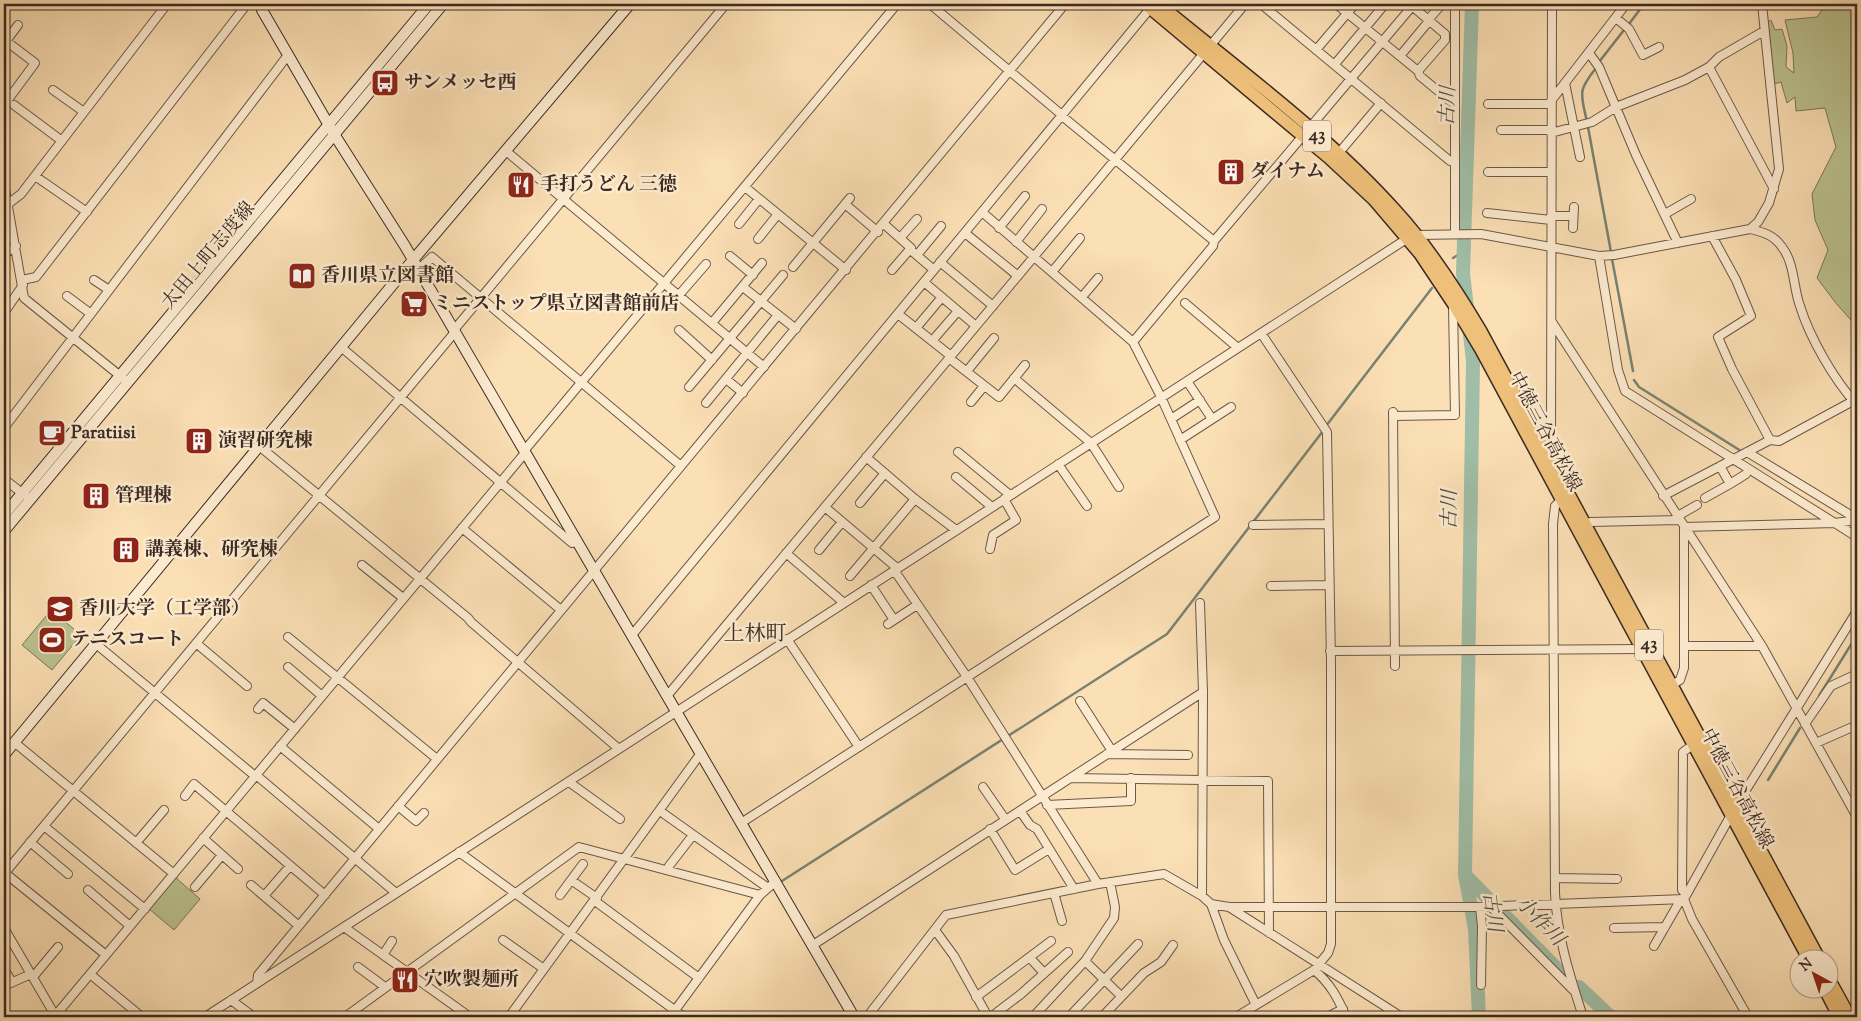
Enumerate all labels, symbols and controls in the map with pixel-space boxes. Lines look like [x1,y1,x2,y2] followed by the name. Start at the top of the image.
[370,68,400,98] bus stop icon: サンメッセ西
[404,70,516,97] place label: サンメッセ西
[1434,84,1464,126] water label: 古川
[1303,120,1331,152] road number: 43
[1216,157,1246,187] building icon: ダイナム
[1250,159,1325,186] place label: ダイナム
[506,170,536,200] restaurant icon: 手打うどん 三徳
[540,172,677,199] place label: 手打うどん 三徳
[156,196,262,316] street label: 太田上町志度線
[287,261,317,291] library icon: 香川県立図書館
[321,263,454,290] place label: 香川県立図書館
[399,289,429,319] supermarket icon: ミニストップ県立図書館前店
[433,291,679,318] place label: ミニストップ県立図書館前店
[1501,367,1587,497] street label: 中徳三谷高松線
[37,418,67,448] cafe icon: Paratiisi
[71,420,136,447] place label: Paratiisi
[184,426,214,456] building icon: 演習研究棟
[218,428,313,455] place label: 演習研究棟
[81,481,111,511] building icon: 管理棟
[115,483,172,510] place label: 管理棟
[1436,488,1466,530] water label: 古川
[111,535,141,565] building icon: 講義棟、研究棟
[145,537,278,564] place label: 講義棟、研究棟
[45,594,75,624] school or university icon: 香川大学（工学部）
[79,596,250,623] place label: 香川大学（工学部）
[724,620,787,650] district label: 上林町
[37,625,67,655] sports icon: テニスコート
[71,627,184,654] place label: テニスコート
[1635,630,1663,660] road number: 43
[1693,724,1779,854] street label: 中徳三谷高松線
[1474,890,1508,936] water label: 古川
[1508,890,1572,955] water label: 小作川
[1788,948,1838,998] north arrow
[1796,954,1818,977] text: N
[390,965,420,995] restaurant icon: 穴吹製麺所
[424,967,519,994] place label: 穴吹製麺所

